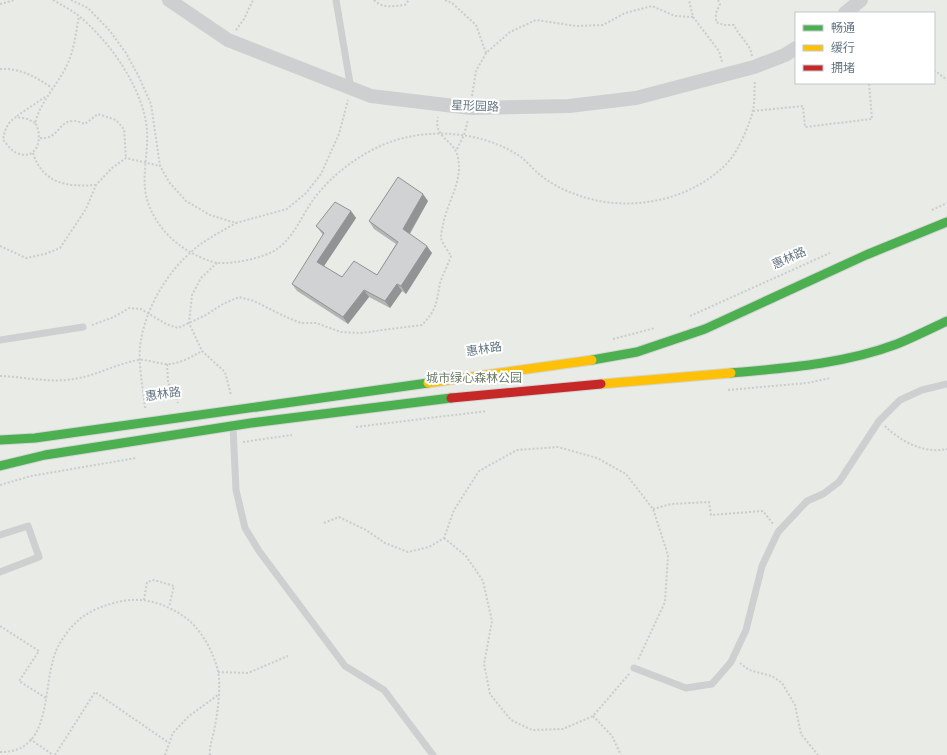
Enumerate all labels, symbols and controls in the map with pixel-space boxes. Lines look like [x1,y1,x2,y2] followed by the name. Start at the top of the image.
[795,12,935,84] legend
[831,21,855,35] text: 畅通
[831,41,855,55] text: 缓行
[831,61,855,75] text: 拥堵
[451,98,499,114] street label: 星形园路
[770,244,808,272] street label: 惠林路
[465,339,503,359] street label: 惠林路
[426,371,522,385] park label: 城市绿心森林公园
[144,385,182,403] street label: 惠林路

